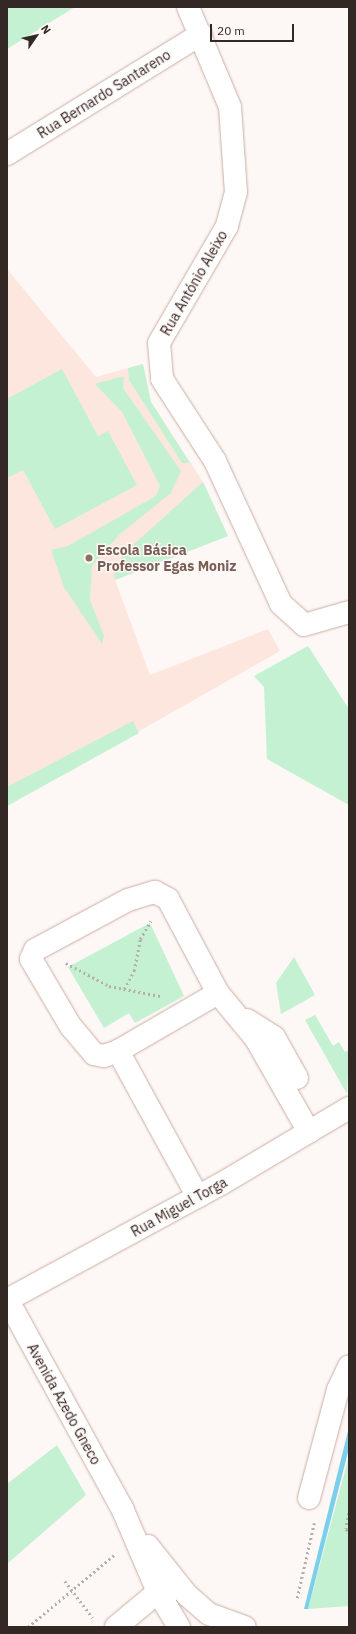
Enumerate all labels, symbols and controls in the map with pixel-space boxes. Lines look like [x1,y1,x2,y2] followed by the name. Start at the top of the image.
[16,16,56,56] north arrow
[212,16,296,42] scale bar
[38,22,54,37] text: N
[217,23,245,38] text: 20 m
[34,46,174,142] street label: Rua Bernardo Santareno
[157,227,231,339] street label: Rua António Aleixo
[97,542,237,574] place label: Escola Básica Professor Egas Moniz
[84,553,94,563] marker: Escola Básica Professor Egas Moniz
[128,1174,230,1240] street label: Rua Miguel Torga
[24,1340,104,1468] street label: Avenida Azedo Gneco

